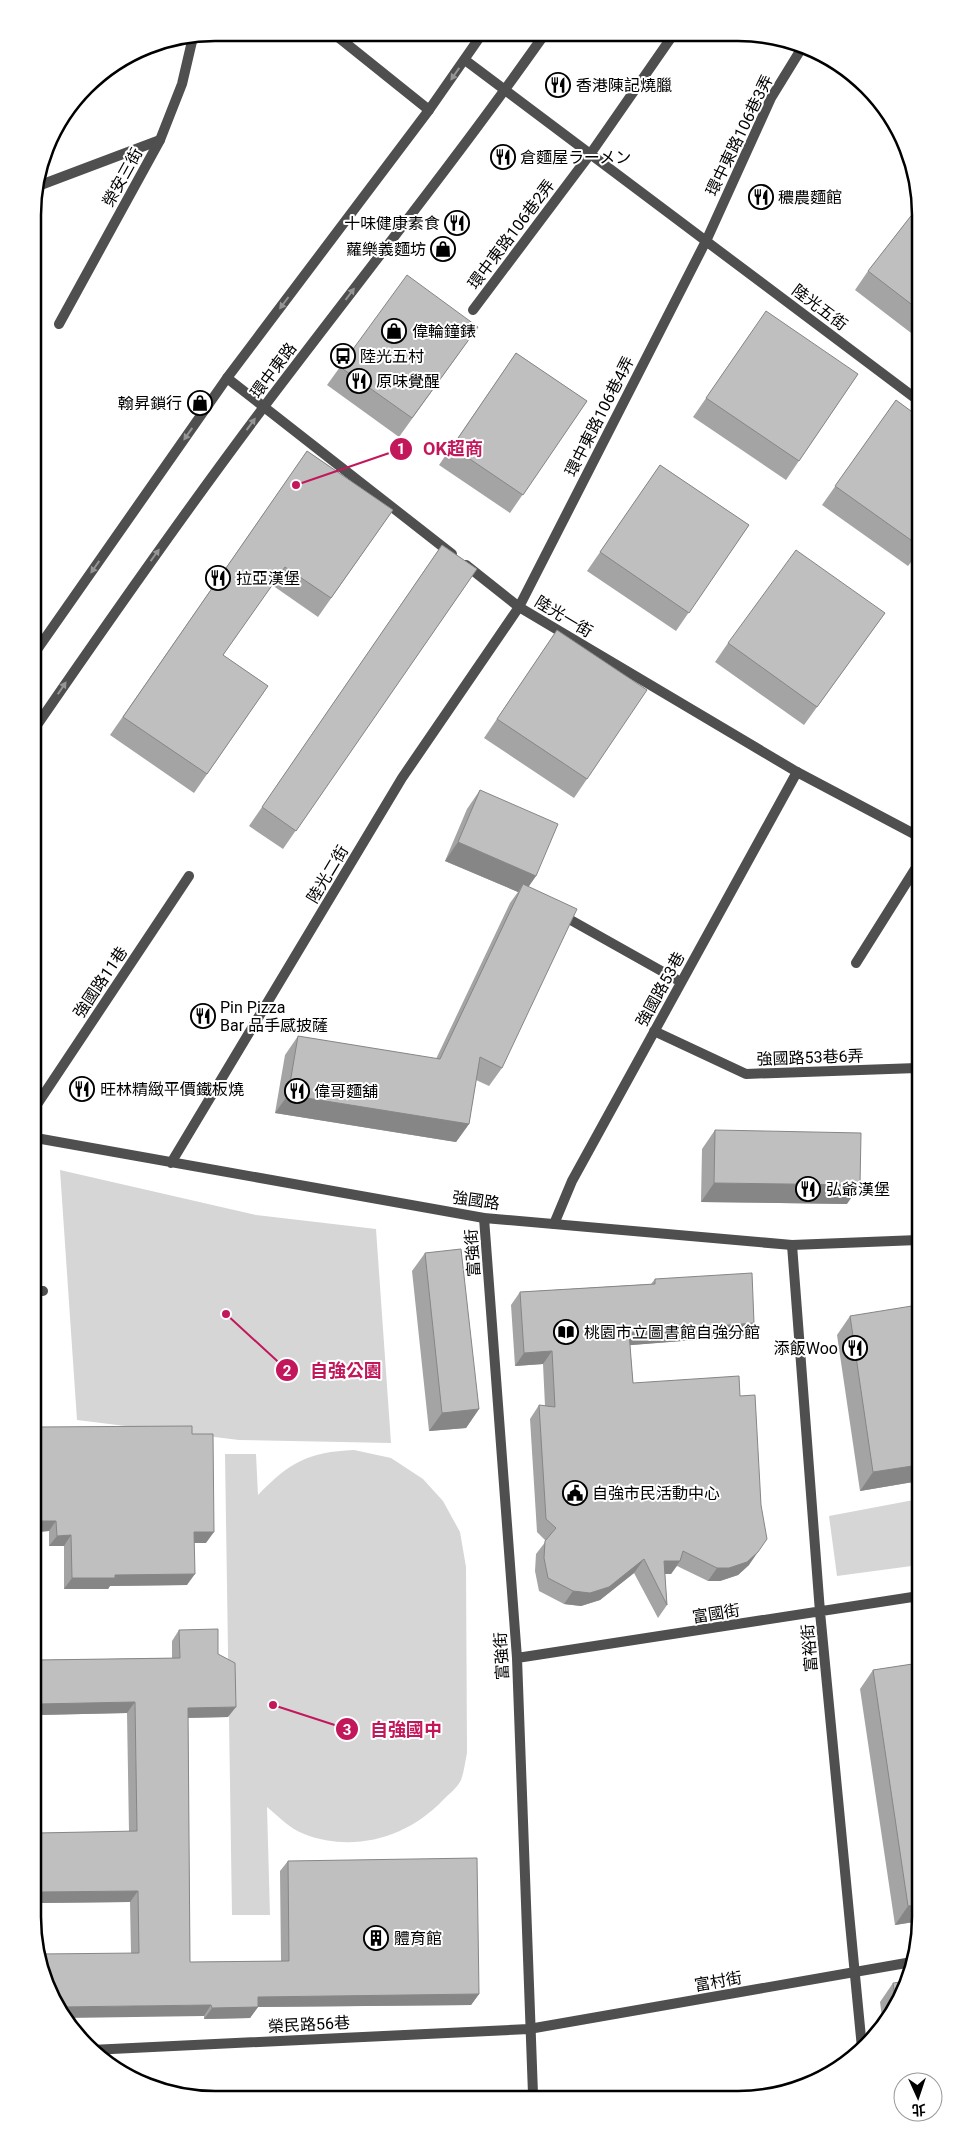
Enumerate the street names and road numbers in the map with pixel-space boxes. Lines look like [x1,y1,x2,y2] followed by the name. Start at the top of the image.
[702,72,777,199] street label: 環中東路106巷3弄
[99,145,146,210] street label: 榮安三街
[464,176,559,293] street label: 環中東路106巷2弄
[788,281,851,334] street label: 陸光五街
[247,339,300,402] street label: 環中東路
[561,353,638,479] street label: 環中東路106巷4弄
[531,592,596,641] street label: 陸光一街
[303,842,352,907] street label: 陸光二街
[70,943,131,1022] street label: 強國路11巷
[632,949,689,1030] street label: 強國路53巷
[756,1046,864,1069] street label: 強國路53巷6弄
[451,1188,501,1213] street label: 強國路
[461,1228,484,1278] street label: 富強街
[691,1600,741,1627] street label: 富國街
[798,1623,821,1673] street label: 富裕街
[491,1632,512,1680] street label: 富強街
[693,1968,743,1995] street label: 富村街
[268,2013,350,2036] street label: 榮民路56巷

